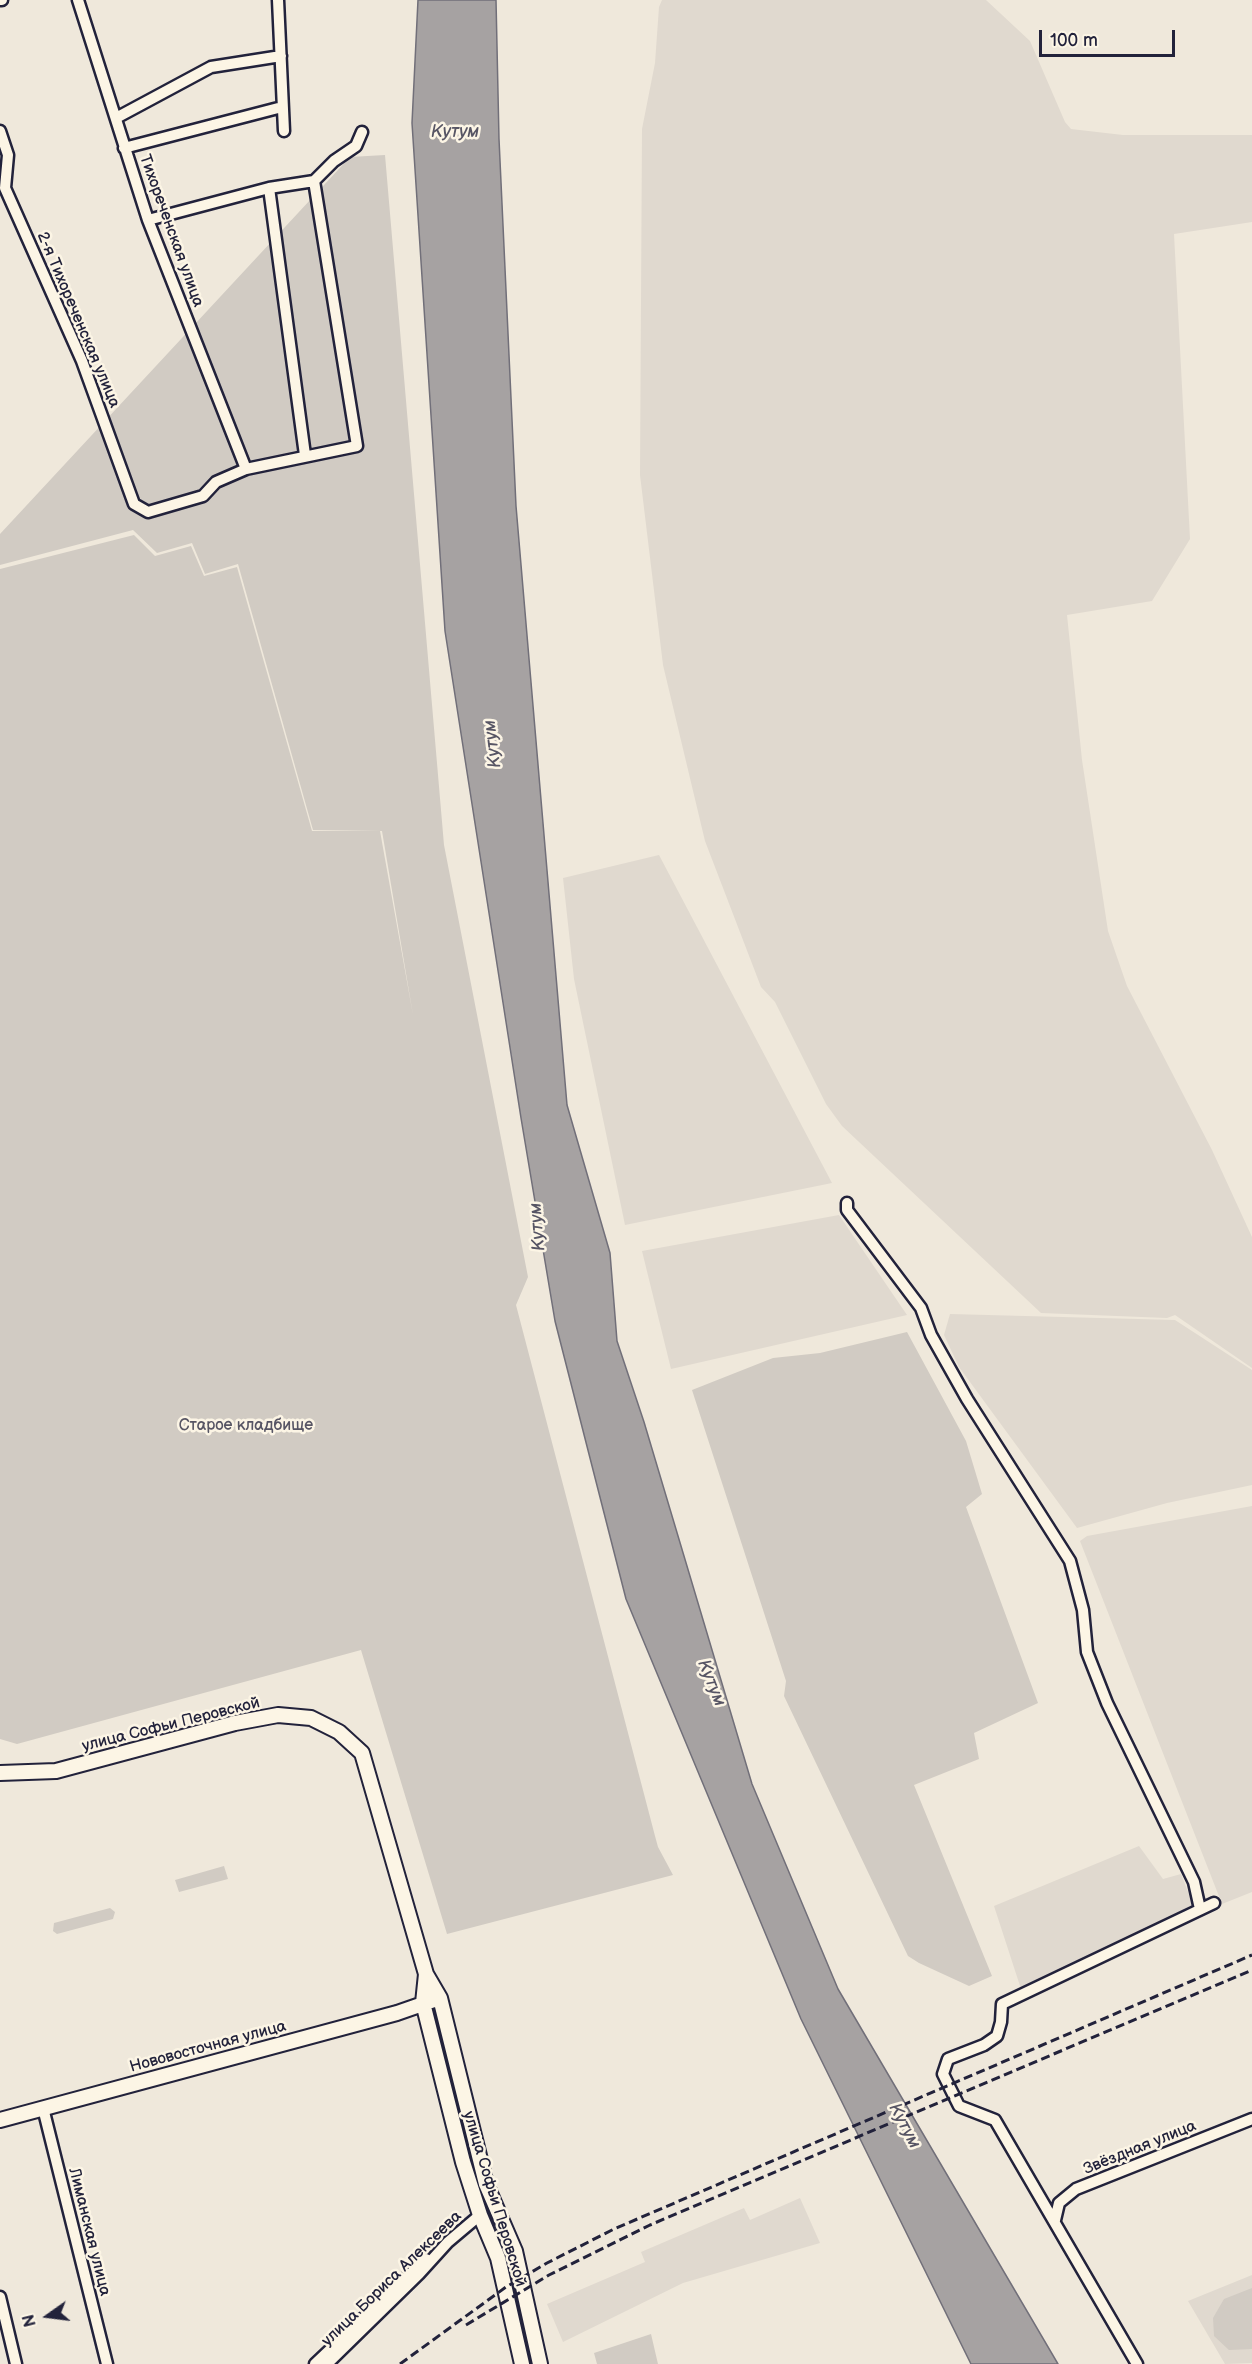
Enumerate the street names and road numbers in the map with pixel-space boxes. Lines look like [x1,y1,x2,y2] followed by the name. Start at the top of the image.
[134,152,208,310] street label: Тихореченская улица
[32,229,124,411] street label: 2-я Тихореченская улица
[80,1694,262,1756] street label: улица Софьи Перовской
[128,2017,288,2077] street label: Нововосточная улица
[458,2109,530,2289] street label: улица Софьи Перовской
[1081,2117,1199,2179] street label: Звёздная улица
[64,2166,114,2298] street label: Лиманская улица
[318,2207,466,2351] street label: улица Бориса Алексеева

